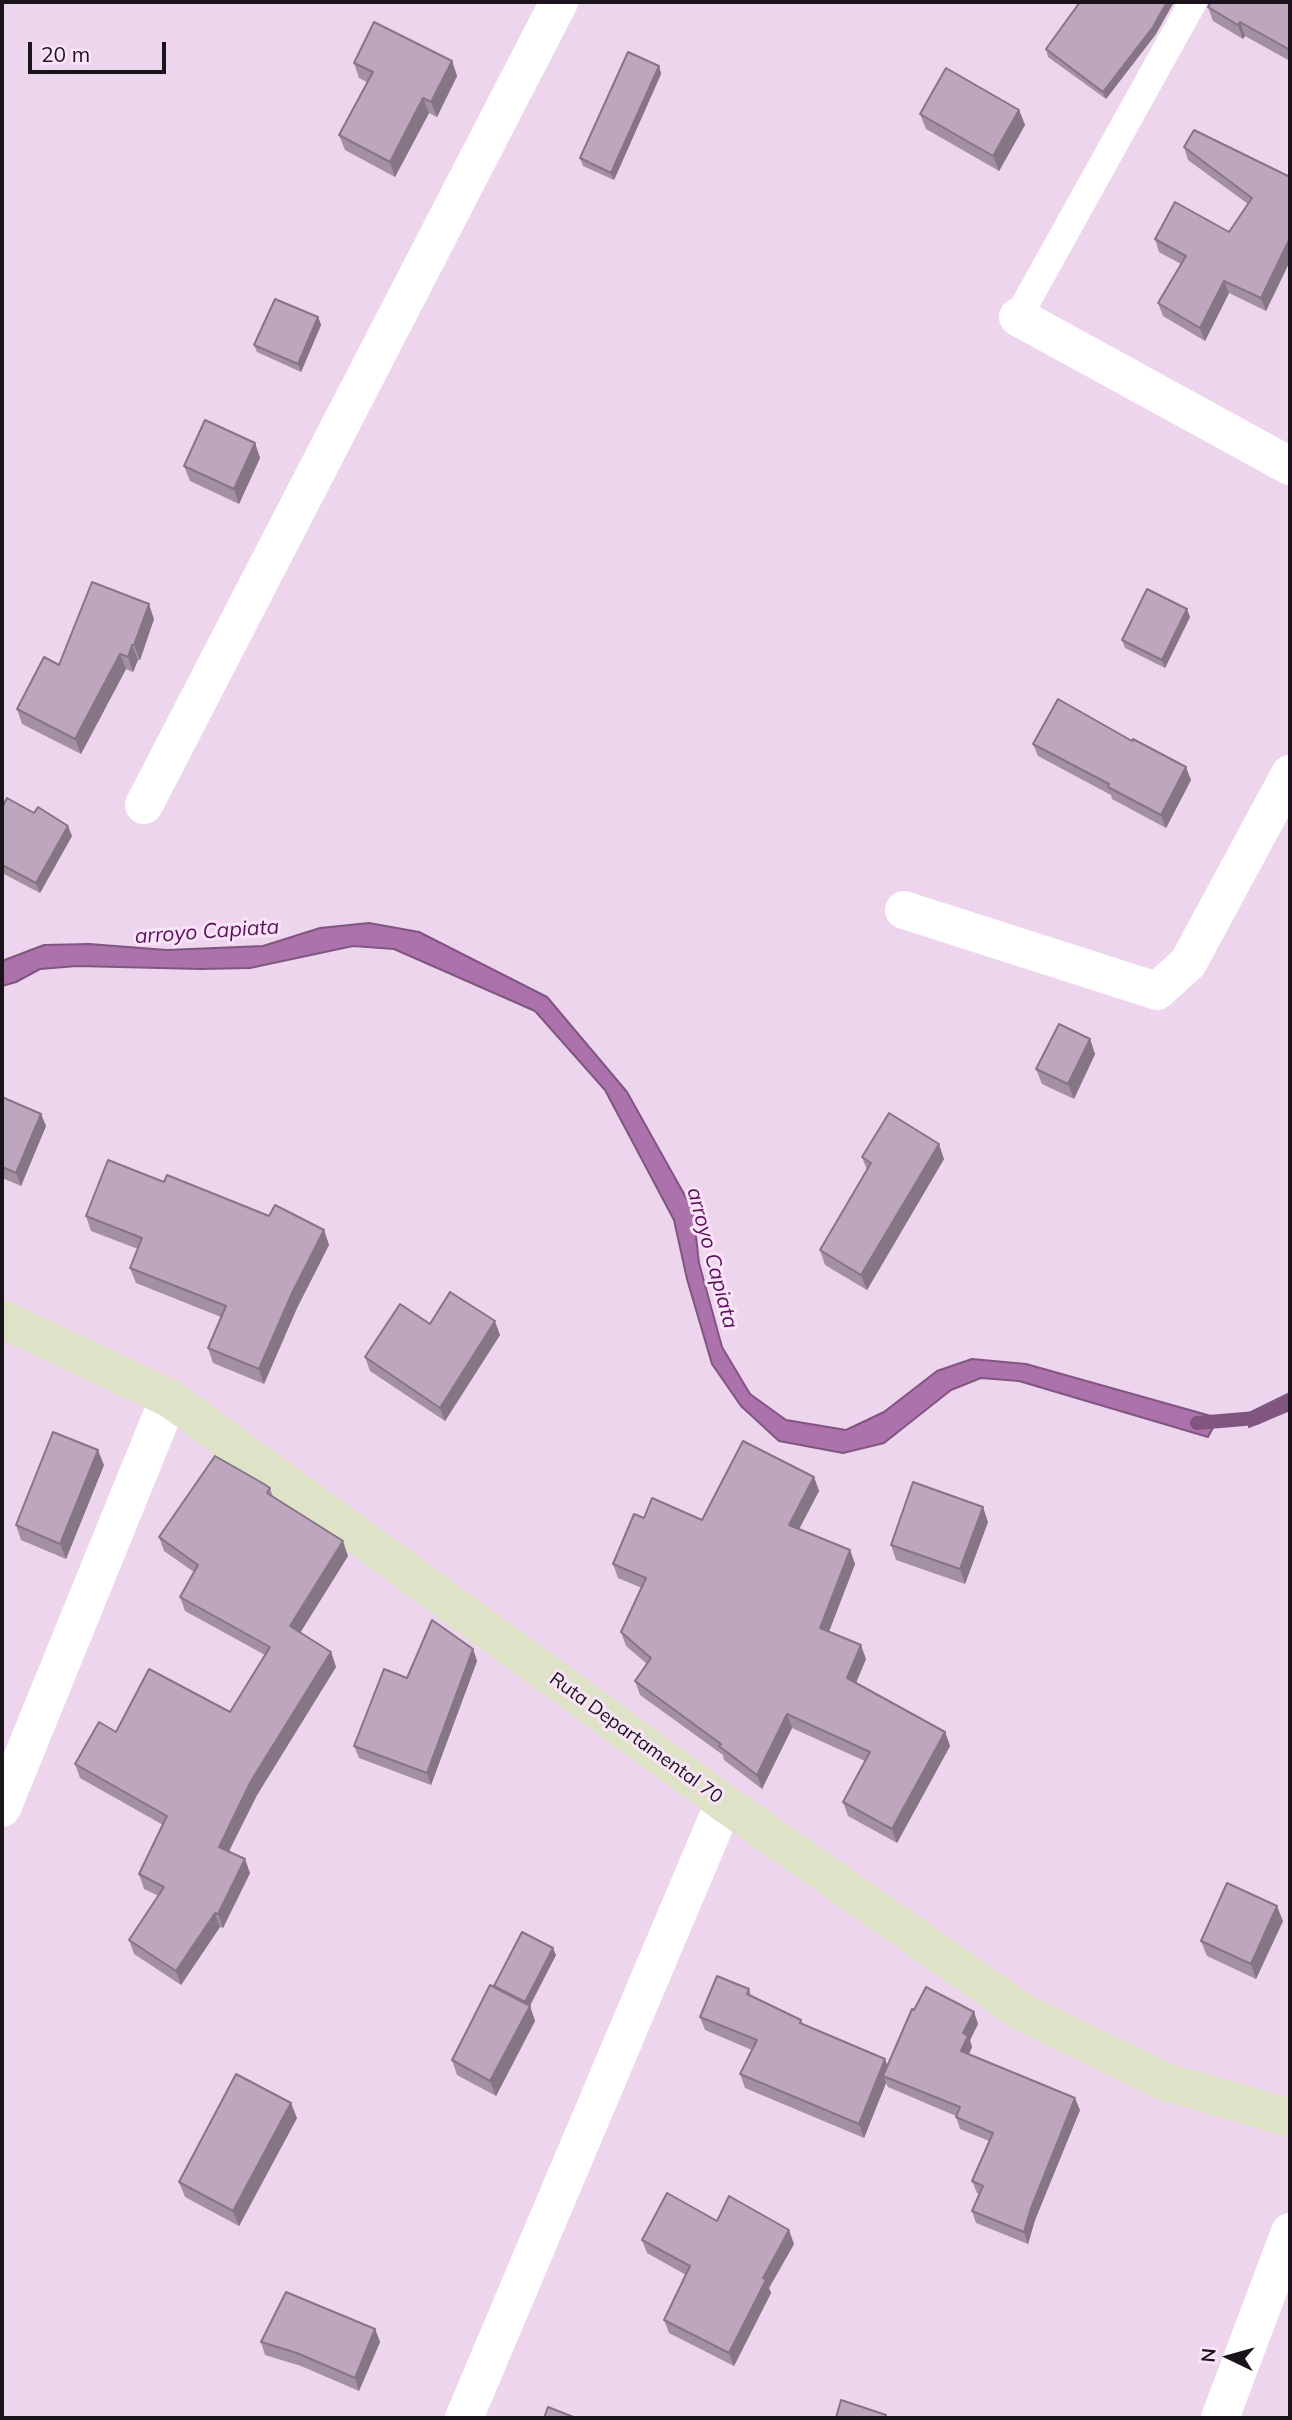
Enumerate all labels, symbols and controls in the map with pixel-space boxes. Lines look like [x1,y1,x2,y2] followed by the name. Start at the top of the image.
[32,28,170,72] scale bar
[41,41,90,67] text: 20 m
[134,914,280,950] water label: arroyo Capiata
[681,1185,743,1331] water label: arroyo Capiata
[545,1668,727,1808] street label: Ruta Departamental 70
[1194,2322,1264,2392] north arrow
[1195,2347,1221,2363] text: N

